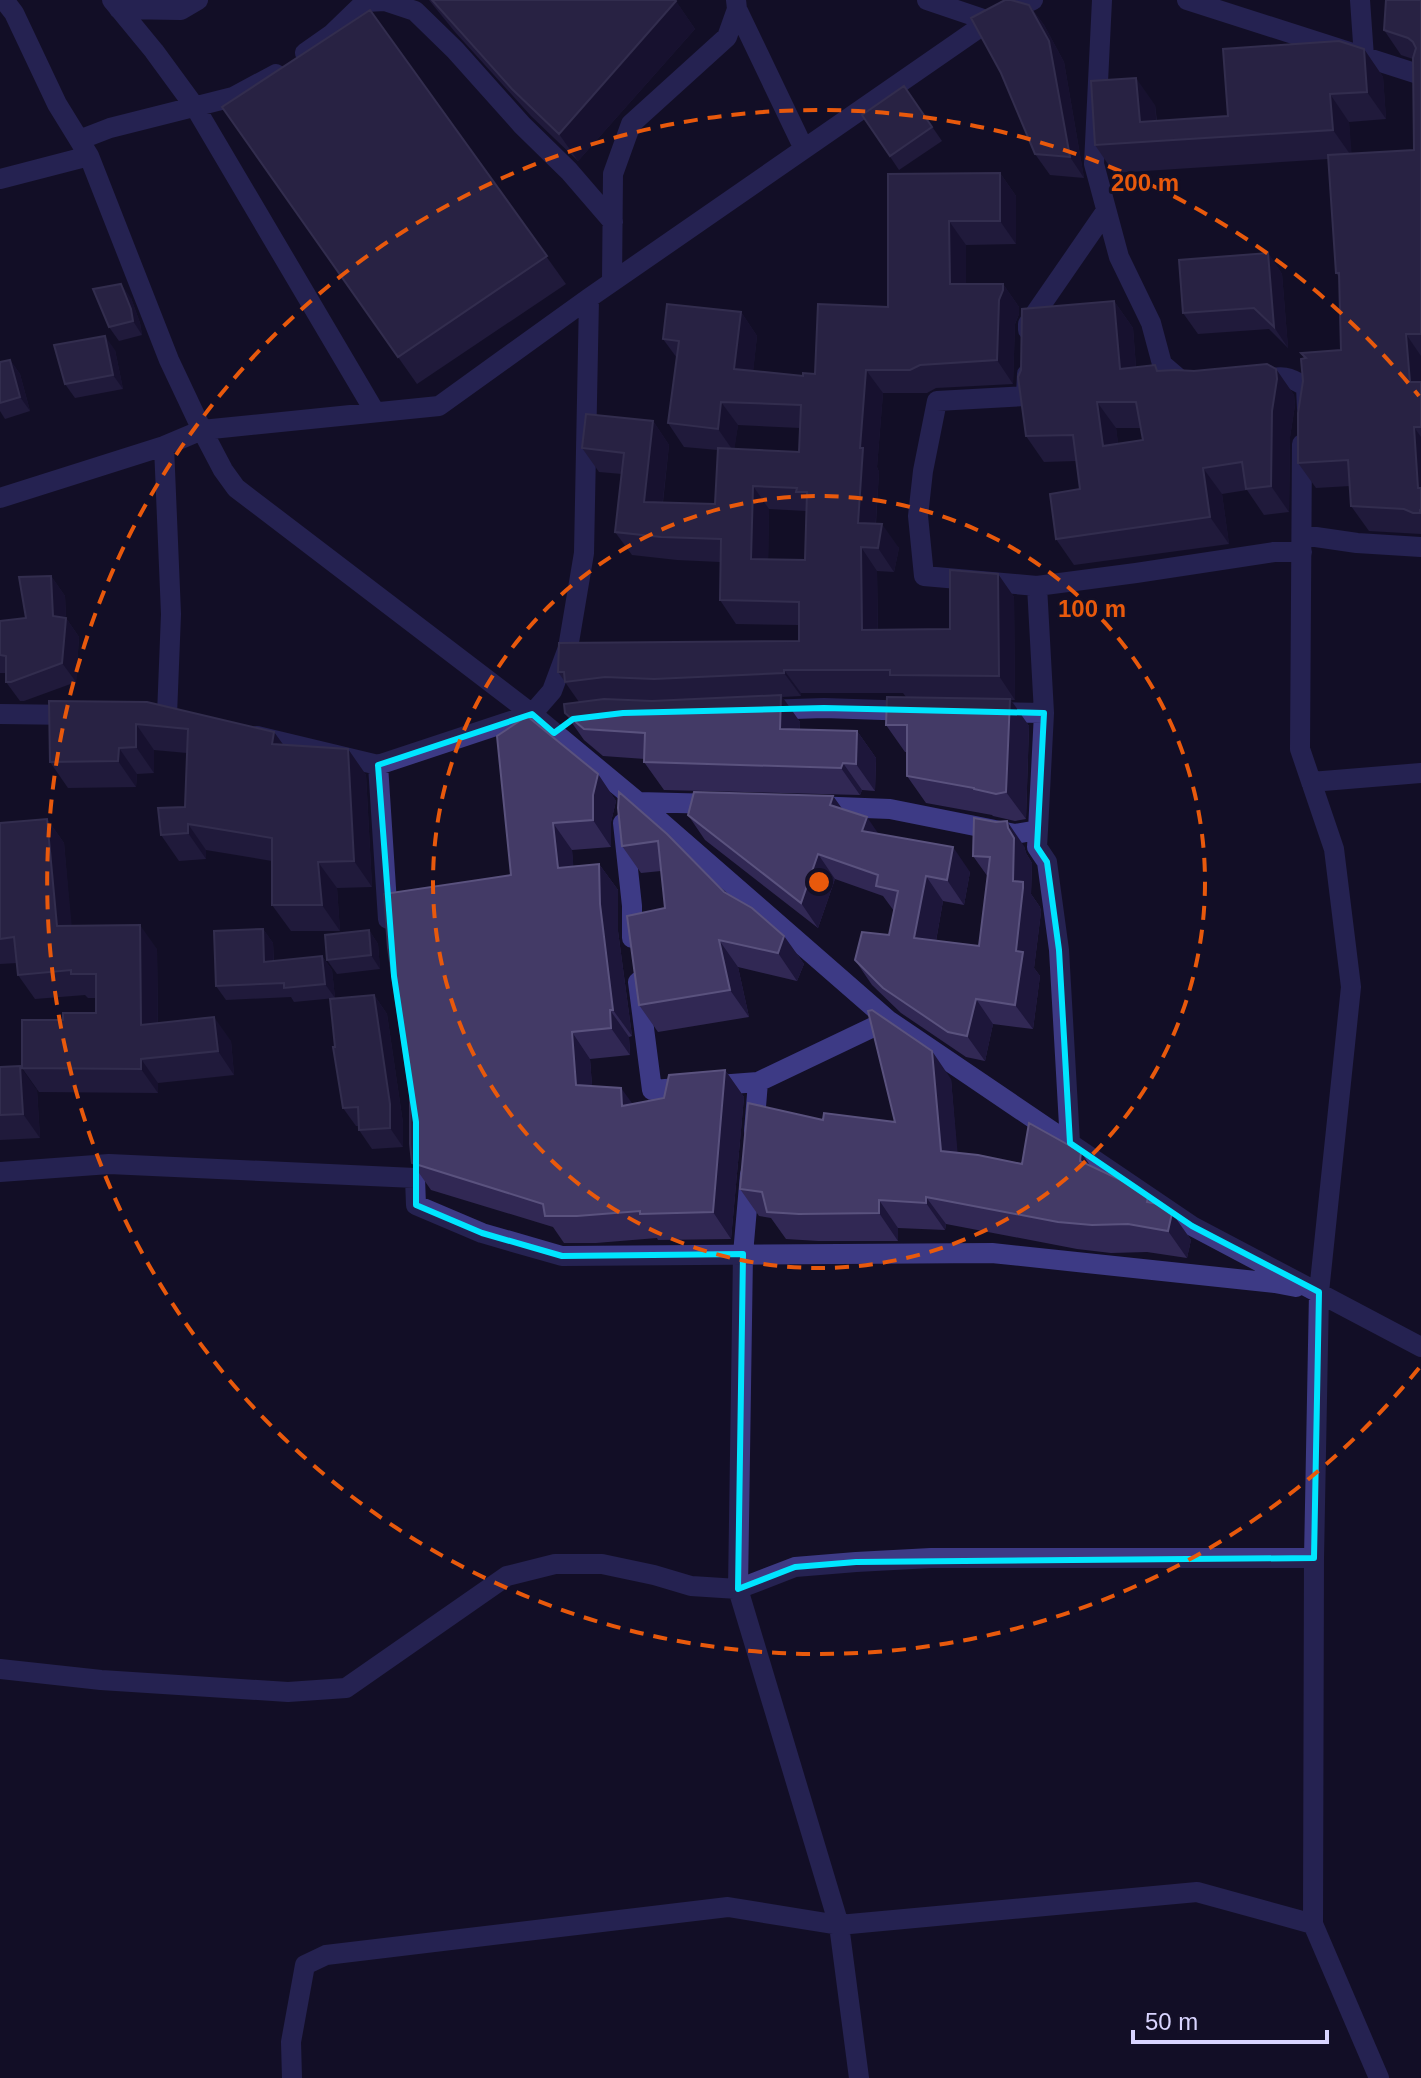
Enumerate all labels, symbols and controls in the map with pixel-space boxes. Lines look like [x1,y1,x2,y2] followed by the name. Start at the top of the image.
[1111,169,1179,196] text: 200 m
[1058,595,1126,622] text: 100 m
[805,868,833,896] centre of rings
[1133,1994,1327,2044] scale bar
[1145,2008,1198,2035] text: 50 m

